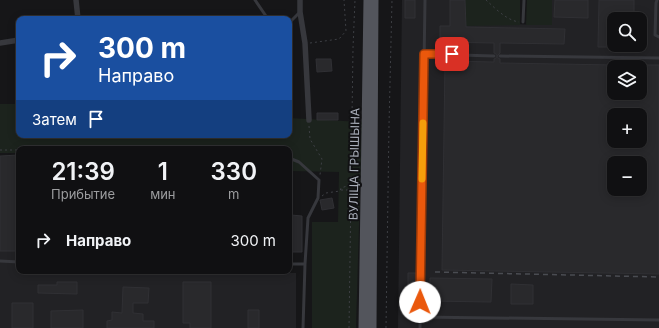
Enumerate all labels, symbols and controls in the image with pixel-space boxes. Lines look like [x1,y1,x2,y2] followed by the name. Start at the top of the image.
[607,12,647,196] map controls
[607,12,647,52] button: search
[98,31,186,65] text: 300 m
[32,32,84,84] icon: right
[435,37,469,71] pin
[441,43,463,65] icon: arrive
[607,60,647,100] button: layers
[98,65,174,86] text: Направо
[85,108,107,130] icon: arrive
[346,108,362,220] street label: ВУЛІЦА ГРЫШЫНА
[607,108,647,148] button: +
[32,110,77,129] text: Затем
[607,156,647,196] button: −
[51,157,115,186] text: 21:39
[158,157,168,186] text: 1
[211,157,257,186] text: 330
[51,186,115,202] text: Прибытие
[150,186,176,202] text: мин
[228,186,239,202] text: m
[32,229,54,251] icon: right
[66,231,131,250] text: Направо
[230,231,276,250] text: 300 m
[399,281,441,323] position arrow

